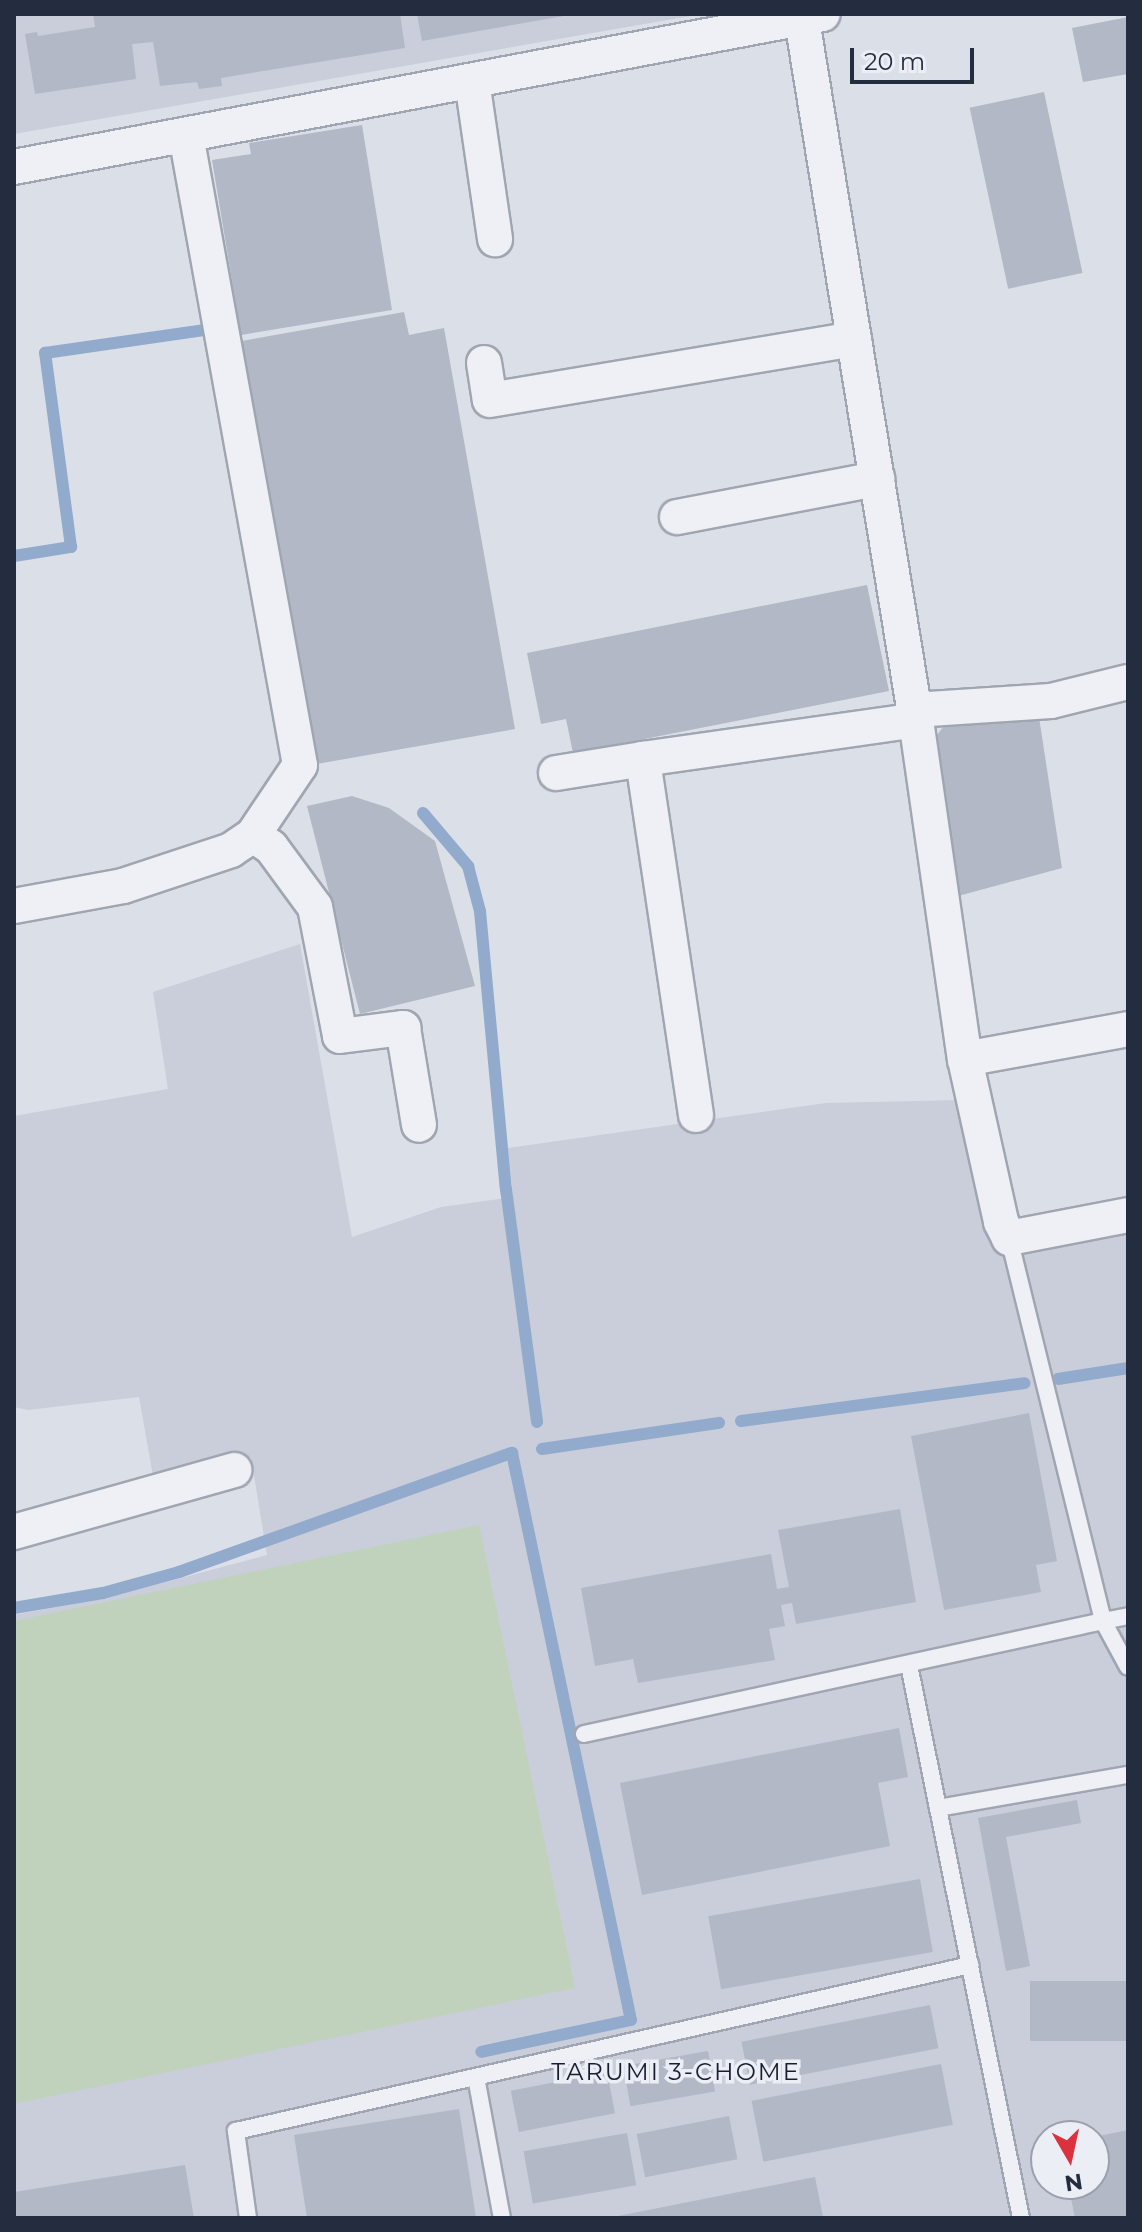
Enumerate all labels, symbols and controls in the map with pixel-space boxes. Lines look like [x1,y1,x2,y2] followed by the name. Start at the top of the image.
[854,32,978,82] scale bar
[864,47,925,76] text: 20 m
[551,2058,801,2086] district label: TARUMI 3-CHOME
[1030,2120,1110,2200] north arrow
[1063,2167,1084,2197] text: N

